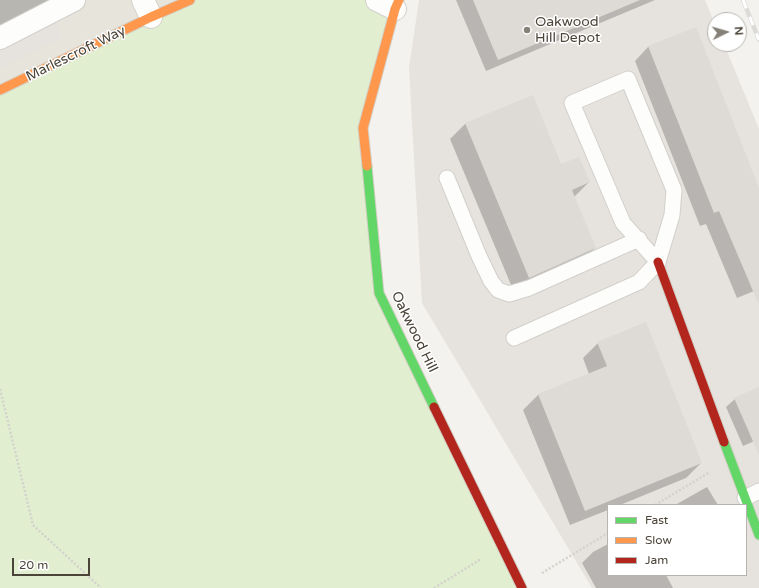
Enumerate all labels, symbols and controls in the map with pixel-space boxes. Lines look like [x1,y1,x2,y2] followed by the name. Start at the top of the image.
[707,12,747,52] north arrow
[535,14,600,46] place label: Oakwood Hill Depot
[23,23,129,85] street label: Marlescroft Way
[522,25,532,35] marker: Oakwood Hill Depot
[732,26,745,36] text: N
[387,289,441,375] street label: Oakwood Hill
[607,504,747,576] legend
[645,513,668,527] text: Fast
[645,533,672,547] text: Slow
[14,550,92,576] scale bar
[645,553,668,567] text: Jam
[19,558,48,572] text: 20 m

